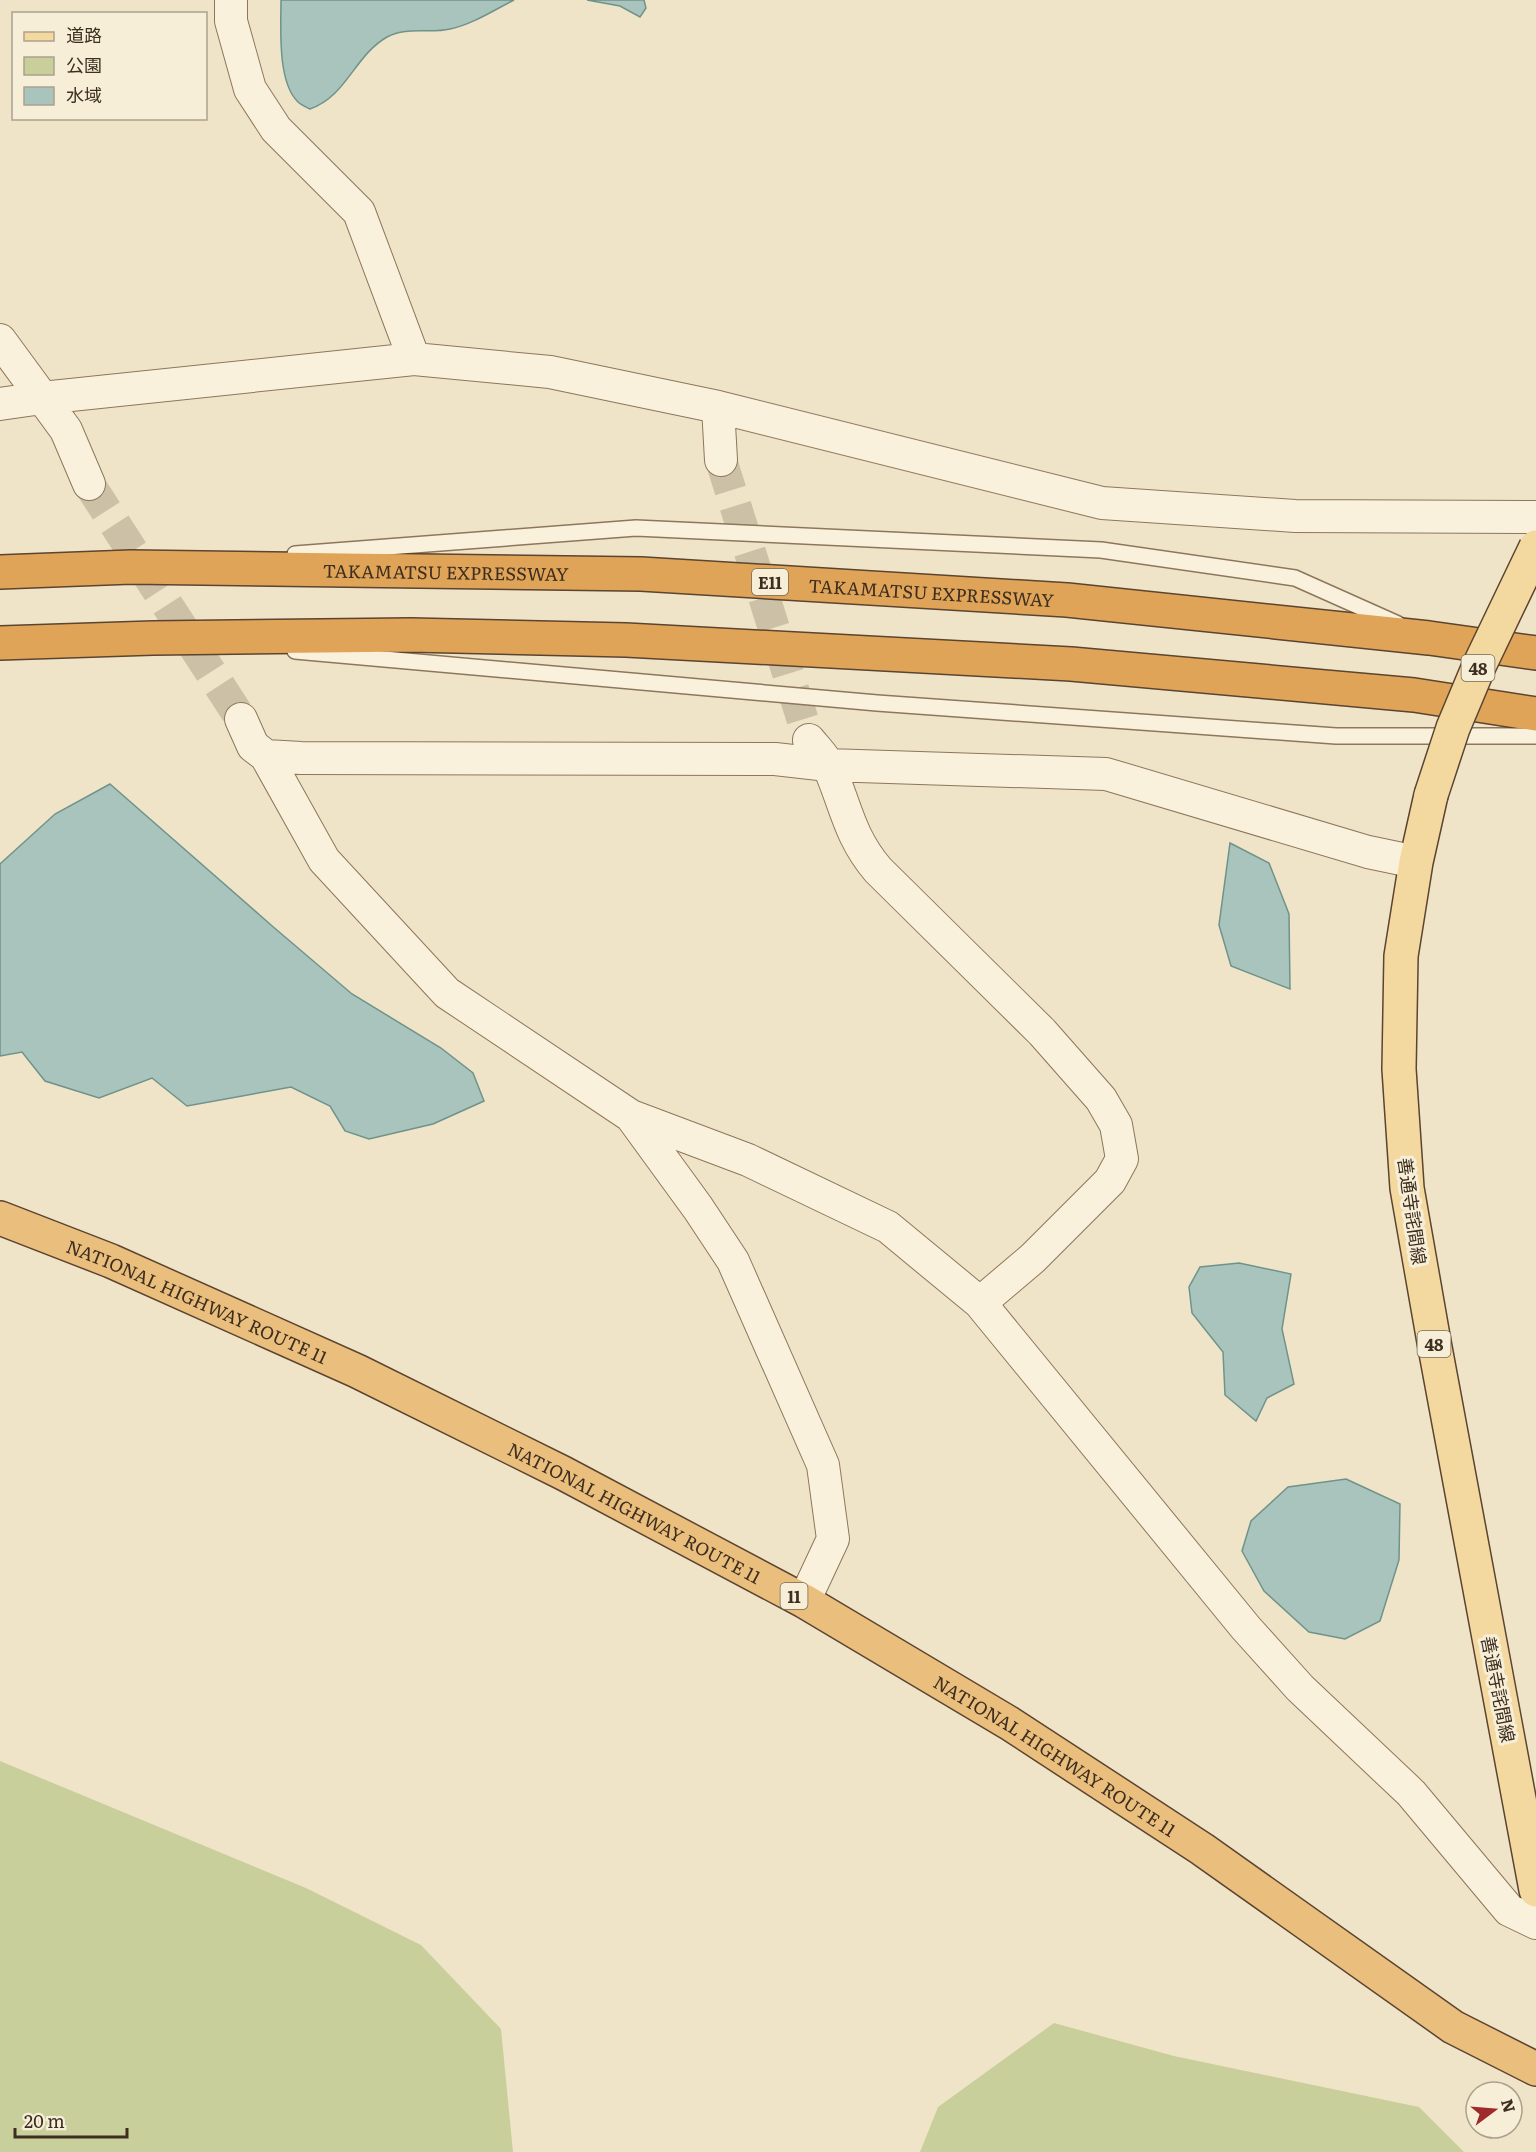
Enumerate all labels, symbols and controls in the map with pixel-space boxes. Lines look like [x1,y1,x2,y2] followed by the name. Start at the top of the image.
[12,12,207,120] legend
[66,21,102,48] text: 道路
[66,51,102,78] text: 公園
[66,81,102,108] text: 水域
[323,556,569,587] street label: TAKAMATSU EXPRESSWAY
[752,569,788,595] road number: E11
[808,571,1055,613] street label: TAKAMATSU EXPRESSWAY
[1462,655,1494,681] road number: 48
[1392,1156,1434,1266] street label: 善通寺詫間線
[63,1232,332,1370] street label: NATIONAL HIGHWAY ROUTE 11
[1418,1331,1450,1357] road number: 48
[503,1434,766,1590] street label: NATIONAL HIGHWAY ROUTE 11
[780,1583,808,1609] road number: 11
[1475,1633,1523,1745] street label: 善通寺詫間線
[929,1668,1182,1842] street label: NATIONAL HIGHWAY ROUTE 11
[1464,2080,1524,2140] north arrow
[1496,2096,1523,2115] text: N
[15,2101,128,2139] scale bar
[24,2107,65,2134] text: 20 m

